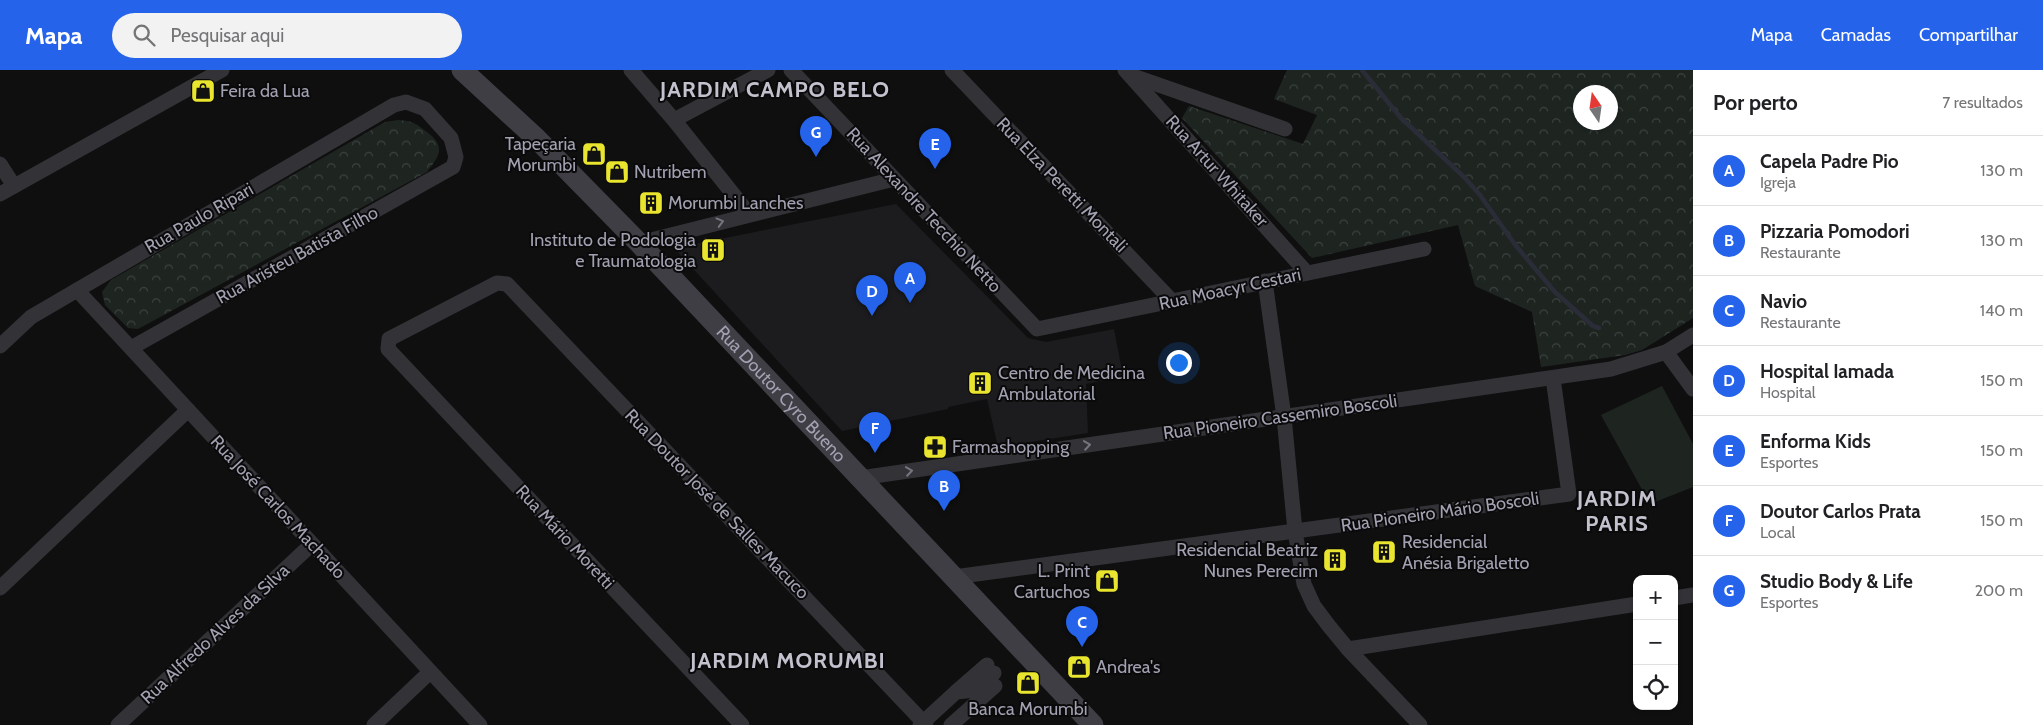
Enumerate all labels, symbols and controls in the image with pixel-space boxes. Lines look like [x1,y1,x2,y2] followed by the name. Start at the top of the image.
[112,13,462,58] search box
[25,21,82,50] text: Mapa
[130,21,158,49] icon: search
[170,24,284,47] text: Pesquisar aqui
[1751,24,1793,46] text: Mapa
[1821,24,1891,46] text: Camadas
[1919,24,2018,46] text: Compartilhar
[659,76,890,103] district label: JARDIM CAMPO BELO
[190,78,216,104] shop icon: Feira da Lua
[220,80,310,102] place label: Feira da Lua
[1573,85,1618,130] north arrow
[1713,90,1798,115] text: Por perto
[1942,93,2023,112] text: 7 resultados
[1161,111,1273,232] street label: Rua Artur Whitaker
[992,113,1132,257] street label: Rua Elza Peretti Montali
[800,116,832,157] pin: G
[842,123,1006,297] street label: Rua Alexandre Tecchio Netto
[919,128,951,169] pin: E
[505,133,576,176] place label: Tapeçaria Morumbi
[581,141,607,167] shop icon: Tapeçaria Morumbi
[1760,150,1899,173] text: Capela Padre Pio
[604,159,630,185] shop icon: Nutribem
[634,161,706,183] place label: Nutribem
[1724,161,1734,180] text: A
[1980,161,2023,180] text: 130 m
[1760,173,1796,192] text: Igreja
[141,178,257,258] street label: Rua Paulo Ripari
[638,190,664,216] building icon: Morumbi Lanches
[668,192,803,214] place label: Morumbi Lanches
[212,201,382,309] street label: Rua Aristeu Batista Filho
[716,217,725,228] one-way arrow
[1760,220,1910,243] text: Pizzaria Pomodori
[530,229,696,272] place label: Instituto de Podologia e Traumatologia
[1724,231,1734,250] text: B
[1980,231,2023,250] text: 130 m
[700,237,726,263] building icon: Instituto de Podologia e Traumatologia
[1760,243,1841,262] text: Restaurante
[894,262,926,303] pin: A
[1157,263,1303,315] street label: Rua Moacyr Cestari
[856,275,888,316] pin: D
[1760,290,1807,313] text: Navio
[1724,301,1734,320] text: C
[1980,301,2023,320] text: 140 m
[1760,313,1841,332] text: Restaurante
[712,321,851,467] street label: Rua Doutor Cyro Bueno
[1166,350,1192,376] your location
[1760,360,1894,383] text: Hospital Iamada
[998,362,1145,405] place label: Centro de Medicina Ambulatorial
[967,370,993,396] building icon: Centro de Medicina Ambulatorial
[1723,371,1735,390] text: D
[1980,371,2023,390] text: 150 m
[1760,383,1816,402] text: Hospital
[1162,390,1398,444] street label: Rua Pioneiro Cassemiro Boscoli
[620,404,814,604] street label: Rua Doutor José de Salles Macuco
[859,412,891,453] pin: F
[1760,430,1871,453] text: Enforma Kids
[206,431,350,583] street label: Rua José Carlos Machado
[922,434,948,460] pharmacy icon: Farmashopping
[952,436,1070,458] place label: Farmashopping
[1083,440,1091,451] one-way arrow
[1724,441,1734,460] text: E
[1980,441,2023,460] text: 150 m
[1760,453,1818,472] text: Esportes
[905,466,913,477] one-way arrow
[928,470,960,511] pin: B
[511,480,619,594] street label: Rua Mário Moretti
[1576,485,1657,537] district label: JARDIM PARIS
[1340,487,1540,537] street label: Rua Pioneiro Mário Boscoli
[1760,500,1921,523] text: Doutor Carlos Prata
[1725,511,1733,530] text: F
[1980,511,2023,530] text: 150 m
[1760,523,1795,542] text: Local
[1402,531,1530,574] place label: Residencial Anésia Brigaletto
[1176,539,1319,582] place label: Residencial Beatriz Nunes Perecim
[1371,539,1397,565] building icon: Residencial Anésia Brigaletto
[1322,547,1348,573] building icon: Residencial Beatriz Nunes Perecim
[136,559,294,709] street label: Rua Alfredo Alves da Silva
[1014,560,1090,603] place label: L. Print Cartuchos
[1094,568,1120,594] shop icon: L. Print Cartuchos
[1760,570,1913,593] text: Studio Body & Life
[1633,575,1678,710] map controls
[1633,575,1678,620] button: +
[1724,581,1734,600] text: G
[1975,581,2023,600] text: 200 m
[1760,593,1818,612] text: Esportes
[1066,606,1098,647] pin: C
[1633,620,1678,665] button: −
[689,647,886,674] district label: JARDIM MORUMBI
[1066,654,1092,680] shop icon: Andrea's
[1096,656,1160,678] place label: Andrea's
[1633,665,1678,710] button: locate
[1015,670,1041,696] shop icon: Banca Morumbi
[968,698,1088,720] place label: Banca Morumbi

